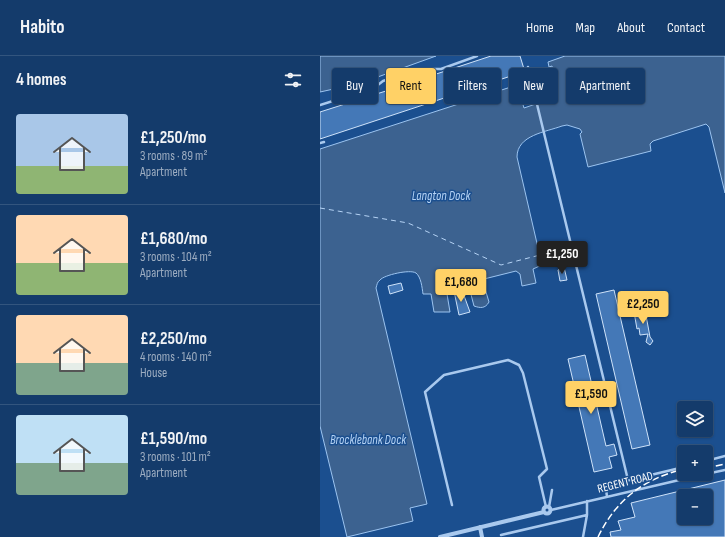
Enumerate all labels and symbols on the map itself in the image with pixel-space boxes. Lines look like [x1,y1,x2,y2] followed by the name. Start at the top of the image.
[412,188,471,204] water label: Langton Dock
[529,241,595,275] pin: £1,250
[428,269,494,303] pin: £1,680
[610,291,676,325] pin: £2,250
[558,381,624,415] pin: £1,590
[330,432,407,448] water label: Brocklebank Dock
[596,468,654,497] street label: REGENT ROAD

